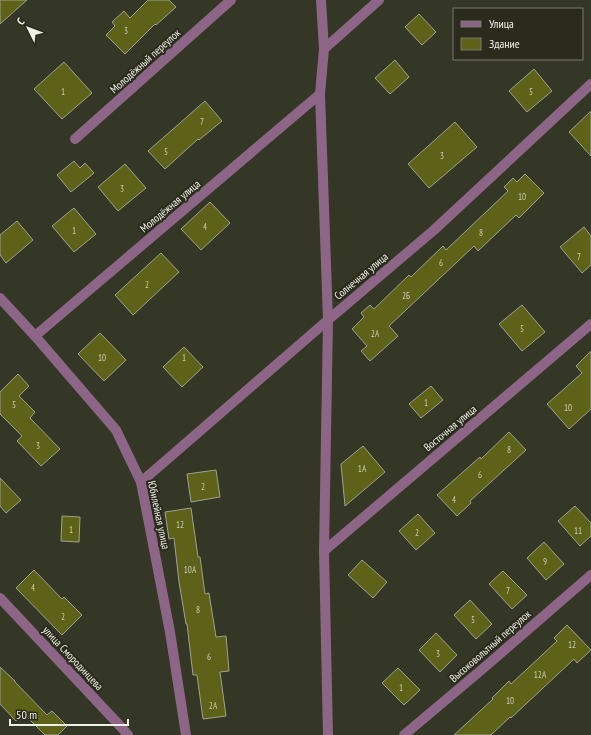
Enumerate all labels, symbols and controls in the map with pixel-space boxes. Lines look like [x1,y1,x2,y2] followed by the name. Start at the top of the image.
[8,8,48,48] north arrow
[453,8,583,60] legend
[14,15,27,28] text: С
[489,16,514,31] text: Улица
[107,25,184,96] street label: Молодёжный переулок
[124,25,128,36] house number: 3
[489,36,520,51] text: Здание
[61,86,65,97] house number: 1
[529,86,533,97] house number: 5
[200,116,204,127] house number: 7
[164,146,168,157] house number: 5
[440,150,444,161] house number: 3
[137,177,203,235] street label: Молодёжная улица
[120,183,124,194] house number: 3
[518,191,526,202] house number: 10
[203,221,207,232] house number: 4
[72,225,76,236] house number: 1
[479,227,483,238] house number: 8
[331,249,391,303] street label: Солнечная улица
[577,251,581,262] house number: 7
[439,257,443,268] house number: 6
[145,279,149,290] house number: 2
[402,290,410,301] house number: 2Б
[520,323,524,334] house number: 5
[371,328,380,339] house number: 2А
[98,352,106,363] house number: 10
[182,352,186,363] house number: 1
[424,397,428,408] house number: 1
[12,399,16,410] house number: 5
[421,402,479,454] street label: Восточная улица
[564,402,572,413] house number: 10
[36,440,40,451] house number: 3
[507,444,511,455] house number: 8
[358,463,367,474] house number: 1А
[478,469,482,480] house number: 6
[145,480,173,550] street label: Юбилейная улица
[201,481,205,492] house number: 2
[452,494,456,505] house number: 4
[176,519,184,530] house number: 12
[69,524,73,535] house number: 1
[574,525,582,536] house number: 11
[415,527,419,538] house number: 2
[543,556,547,567] house number: 9
[184,564,197,575] house number: 10А
[31,582,35,593] house number: 4
[506,585,510,596] house number: 7
[196,604,200,615] house number: 8
[446,606,534,685] street label: Высоковольтный переулок
[61,611,65,622] house number: 2
[471,614,475,625] house number: 5
[40,623,106,693] street label: улица Смородинцева
[568,639,576,650] house number: 12
[436,648,440,659] house number: 3
[207,651,211,662] house number: 6
[534,669,547,680] house number: 12А
[399,682,403,693] house number: 1
[506,695,514,706] house number: 10
[209,700,218,711] house number: 2А
[10,701,128,727] scale bar
[16,707,37,722] text: 50 m

